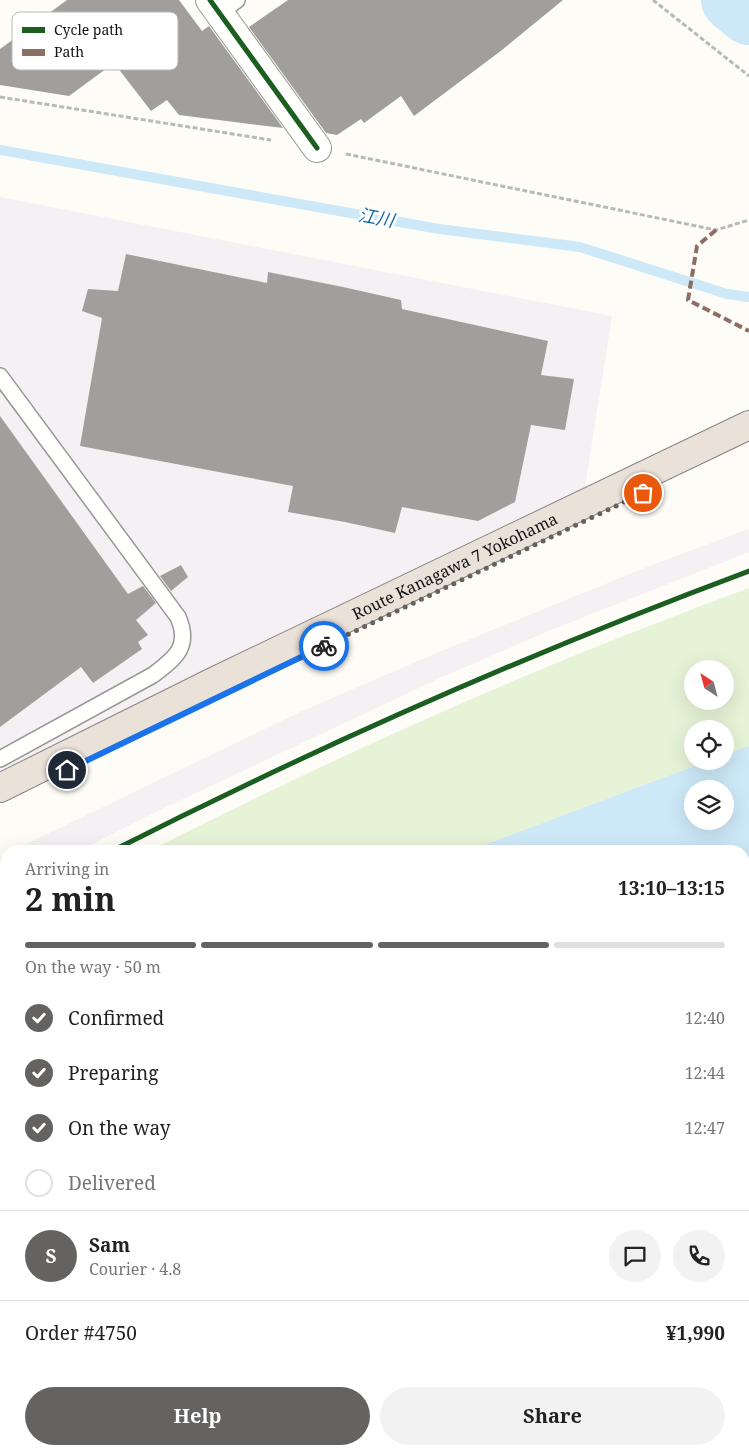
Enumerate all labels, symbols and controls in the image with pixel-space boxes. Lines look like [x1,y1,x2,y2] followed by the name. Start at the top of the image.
[12,12,178,70] legend
[54,20,123,39] text: Cycle path
[54,42,84,61] text: Path
[356,202,398,232] water label: 江川
[622,472,664,514] pin
[629,479,657,507] icon: bag
[348,507,561,625] street label: Route Kanagawa 7 Yokohama
[299,621,349,671] courier
[310,632,338,660] icon: bike
[684,660,734,710] north arrow
[684,660,734,830] map controls
[684,720,734,770] button: locate
[46,749,88,791] pin
[53,756,81,784] icon: home
[684,780,734,830] button: layers
[25,858,109,880] text: Arriving in
[618,875,725,901] text: 13:10–13:15
[25,877,116,920] text: 2 min
[25,956,161,978] text: On the way · 50 m
[25,1004,53,1032] icon: check
[68,1005,164,1031] text: Confirmed
[685,1007,725,1029] text: 12:40
[25,1059,53,1087] icon: check
[68,1060,158,1086] text: Preparing
[685,1062,725,1084] text: 12:44
[25,1114,53,1142] icon: check
[68,1115,171,1141] text: On the way
[685,1117,725,1139] text: 12:47
[68,1170,156,1196] text: Delivered
[609,1230,661,1282] button: chat
[673,1230,725,1282] button: phone
[89,1232,130,1258] text: Sam
[45,1243,57,1269] text: S
[89,1258,181,1280] text: Courier · 4.8
[25,1320,137,1346] text: Order #4750
[666,1320,725,1346] text: ¥1,990
[25,1387,370,1445] button: Help
[380,1387,725,1445] button: Share

